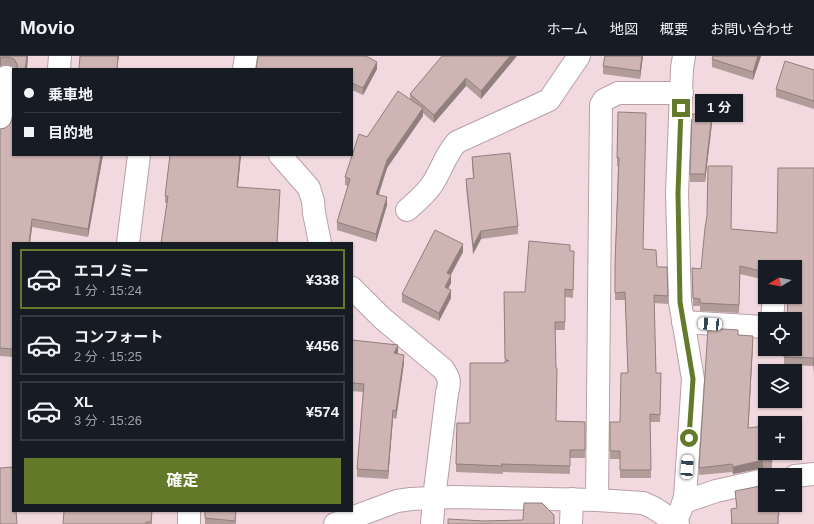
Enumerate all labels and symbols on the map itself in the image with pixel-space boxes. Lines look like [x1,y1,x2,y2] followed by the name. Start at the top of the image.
[695,94,743,122] callout: 1 分
[672,99,690,117] route end
[758,260,802,304] north arrow
[698,317,722,331] car
[680,429,698,447] route start
[680,455,694,479] car

